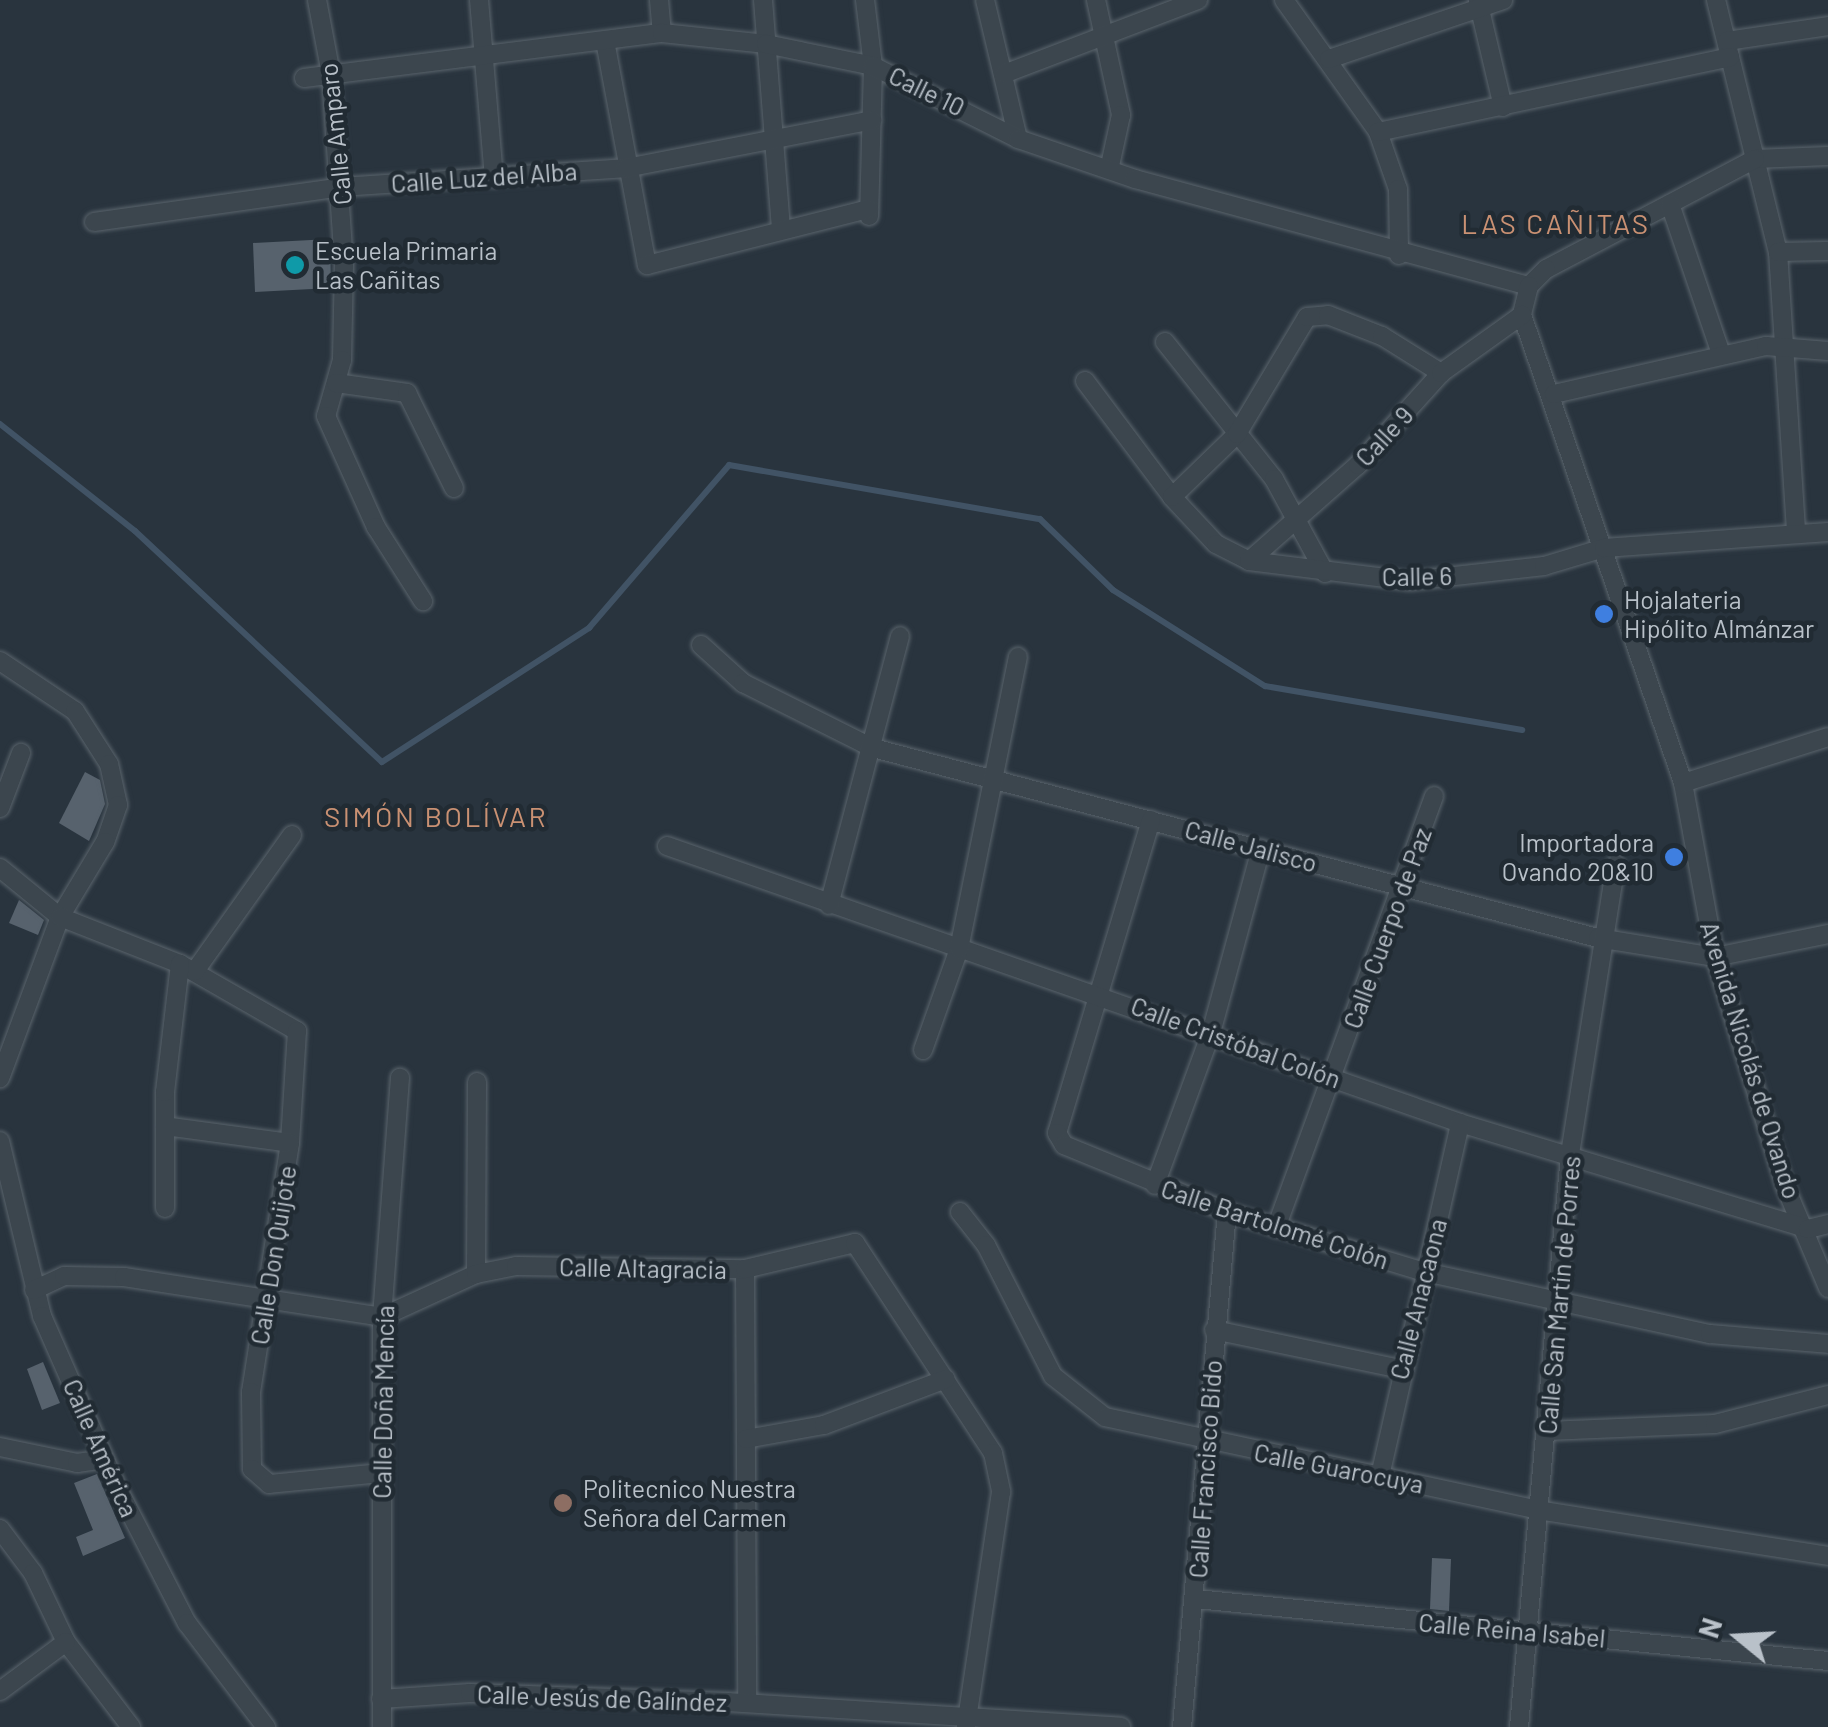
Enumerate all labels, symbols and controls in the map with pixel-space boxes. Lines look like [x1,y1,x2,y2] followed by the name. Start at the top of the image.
[884,60,970,122] street label: Calle 10
[313,62,357,206] street label: Calle Amparo
[390,156,578,198] street label: Calle Luz del Alba
[1461,206,1651,240] district label: LAS CAÑITAS
[315,236,497,295] place label: Escuela Primaria Las Cañitas
[284,254,306,276] marker: Escuela Primaria Las Cañitas
[1349,400,1419,472] street label: Calle 9
[1382,560,1452,592] street label: Calle 6
[1624,585,1814,644] place label: Hojalateria Hipólito Almánzar
[1593,603,1615,625] marker: Hojalateria Hipólito Almánzar
[324,799,548,833] district label: SIMÓN BOLÍVAR
[1182,814,1320,878] street label: Calle Jalisco
[1337,824,1437,1032] street label: Calle Cuerpo de Paz
[1502,828,1654,887] place label: Importadora Ovando 20&10
[1663,846,1685,868] marker: Importadora Ovando 20&10
[1695,918,1807,1202] street label: Avenida Nicolás de Ovando
[1127,990,1345,1094] street label: Calle Cristóbal Colón
[1532,1154,1586,1436] street label: Calle San Martín de Porres
[244,1163,302,1347] street label: Calle Don Quijote
[1158,1173,1392,1275] street label: Calle Bartolomé Colón
[1384,1215,1452,1383] street label: Calle Anacaona
[559,1252,727,1284] street label: Calle Altagracia
[366,1305,400,1499] street label: Calle Doña Mencía
[1182,1359,1228,1579] street label: Calle Francisco Bido
[57,1374,145,1522] street label: Calle América
[1252,1437,1426,1499] street label: Calle Guarocuya
[583,1474,796,1533] place label: Politecnico Nuestra Señora del Carmen
[552,1492,574,1514] marker: Politecnico Nuestra Señora del Carmen
[1688,1587,1788,1687] north arrow
[1417,1607,1607,1653] street label: Calle Reina Isabel
[1690,1614,1729,1642] text: N
[477,1679,727,1717] street label: Calle Jesús de Galíndez

